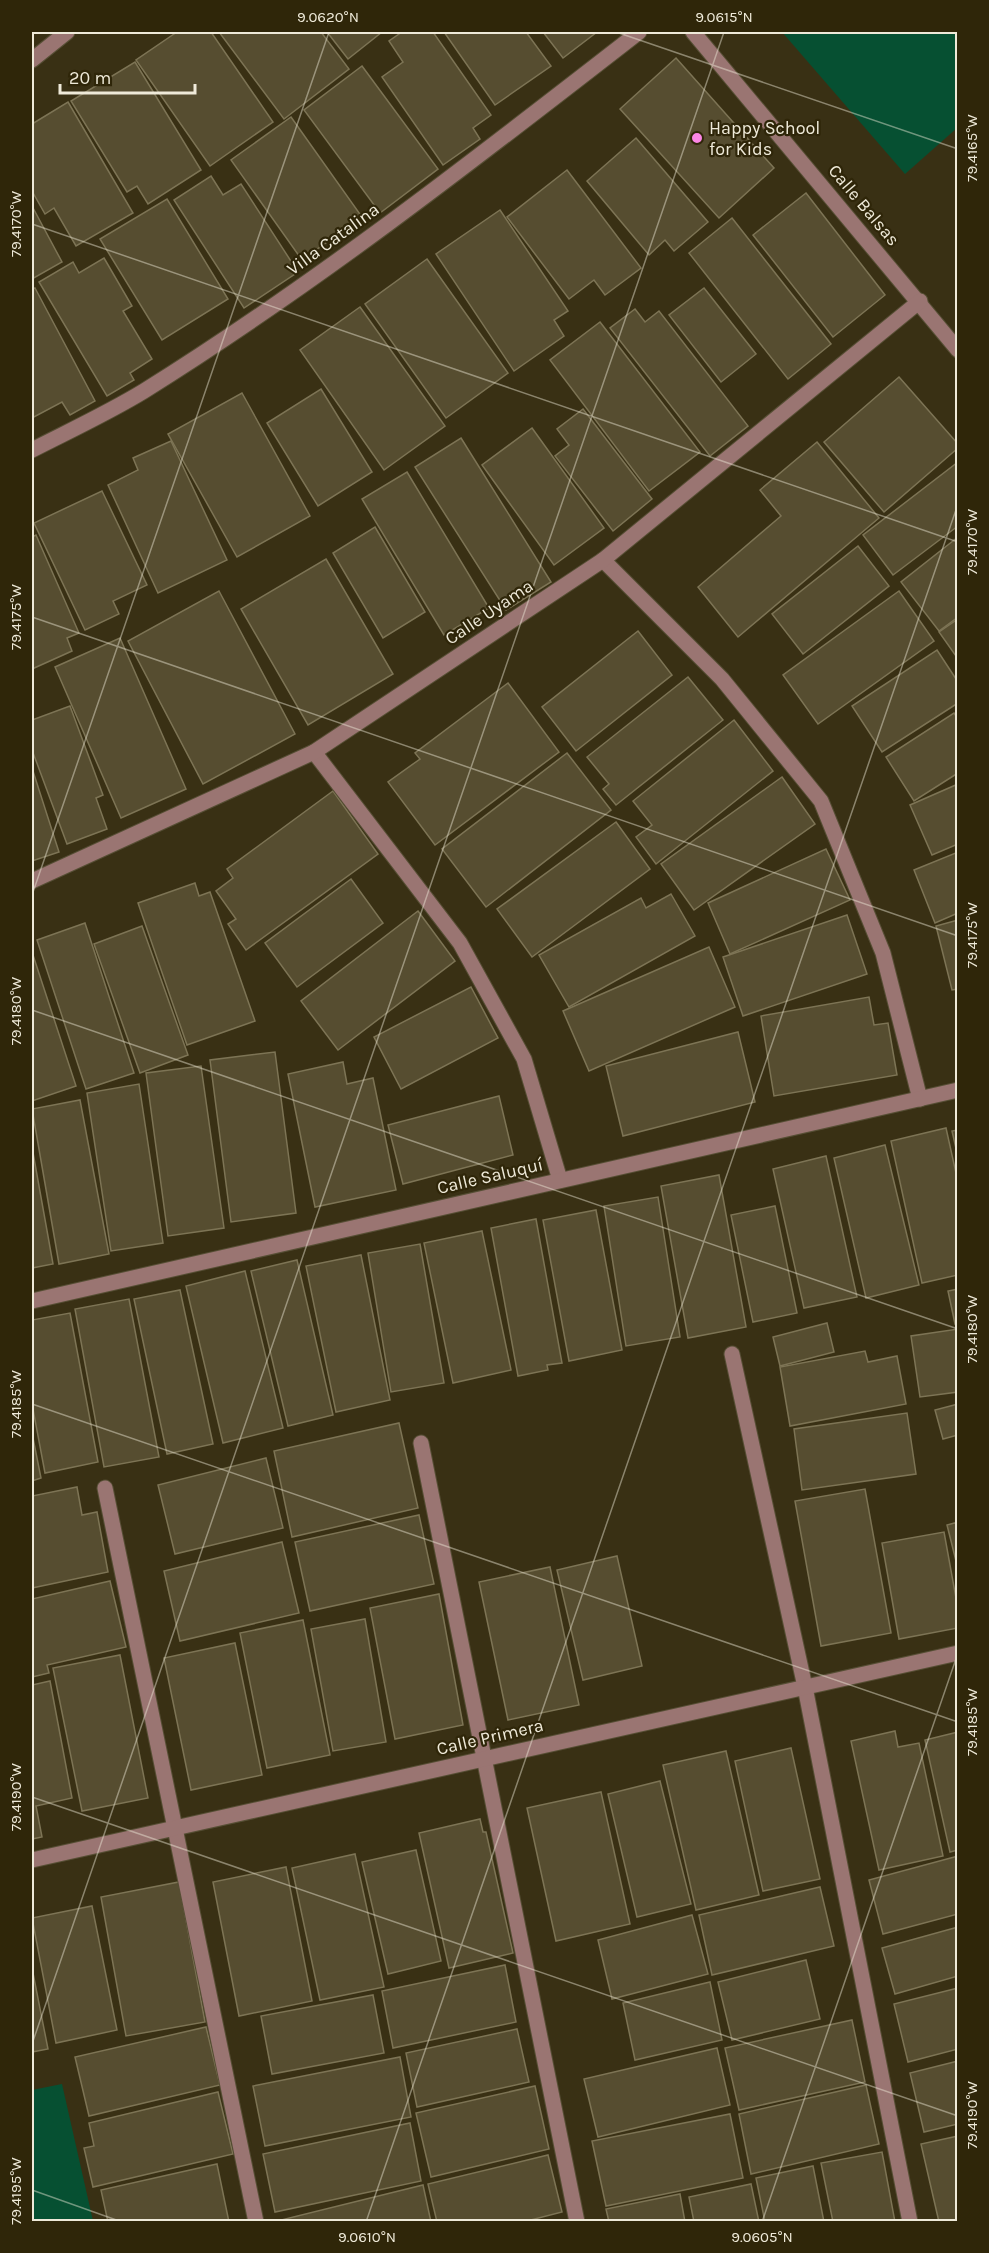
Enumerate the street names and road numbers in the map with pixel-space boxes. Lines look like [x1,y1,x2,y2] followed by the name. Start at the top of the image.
[824,160,904,250] street label: Calle Balsas
[283,198,383,280] street label: Villa Catalina
[441,575,537,649] street label: Calle Uyama
[435,1153,546,1199] street label: Calle Saluquí
[434,1714,546,1760] street label: Calle Primera

